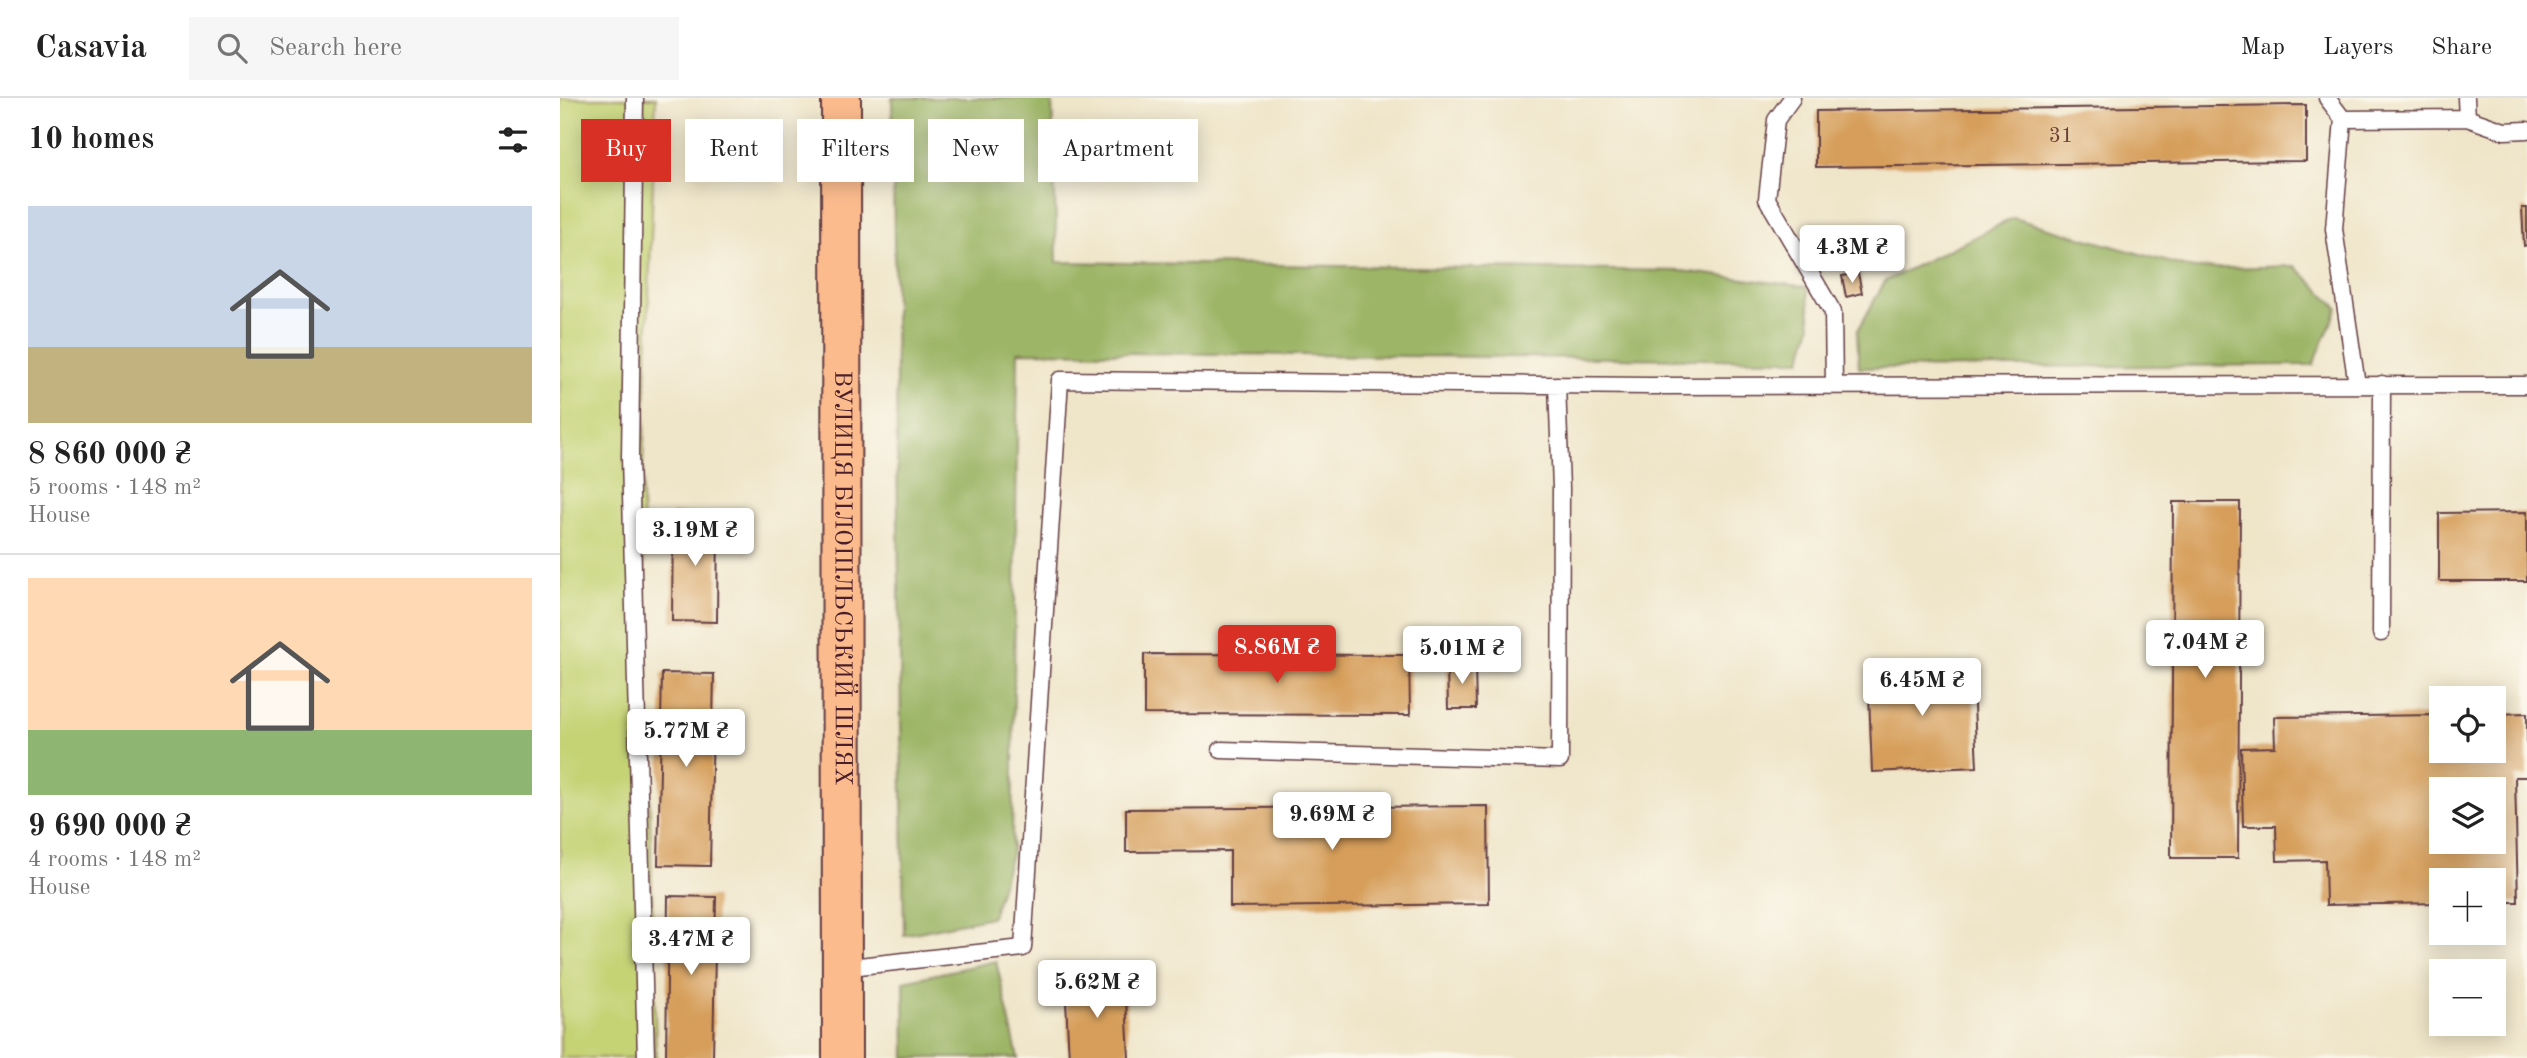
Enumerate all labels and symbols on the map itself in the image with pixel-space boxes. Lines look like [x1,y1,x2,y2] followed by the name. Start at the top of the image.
[2049,126,2073,147] house number: 31
[1795,226,1909,285] pin: 4.3M ₴
[829,371,859,785] street label: ВУЛИЦЯ БІЛОПІЛЬСЬКИЙ ШЛЯХ
[630,508,760,568] pin: 3.19M ₴
[2140,620,2270,680] pin: 7.04M ₴
[1212,626,1342,685] pin: 8.86M ₴
[1397,626,1527,686] pin: 5.01M ₴
[1857,658,1987,718] pin: 6.45M ₴
[621,710,751,769] pin: 5.77M ₴
[1267,792,1397,852] pin: 9.69M ₴
[626,918,756,977] pin: 3.47M ₴
[1032,960,1162,1020] pin: 5.62M ₴

